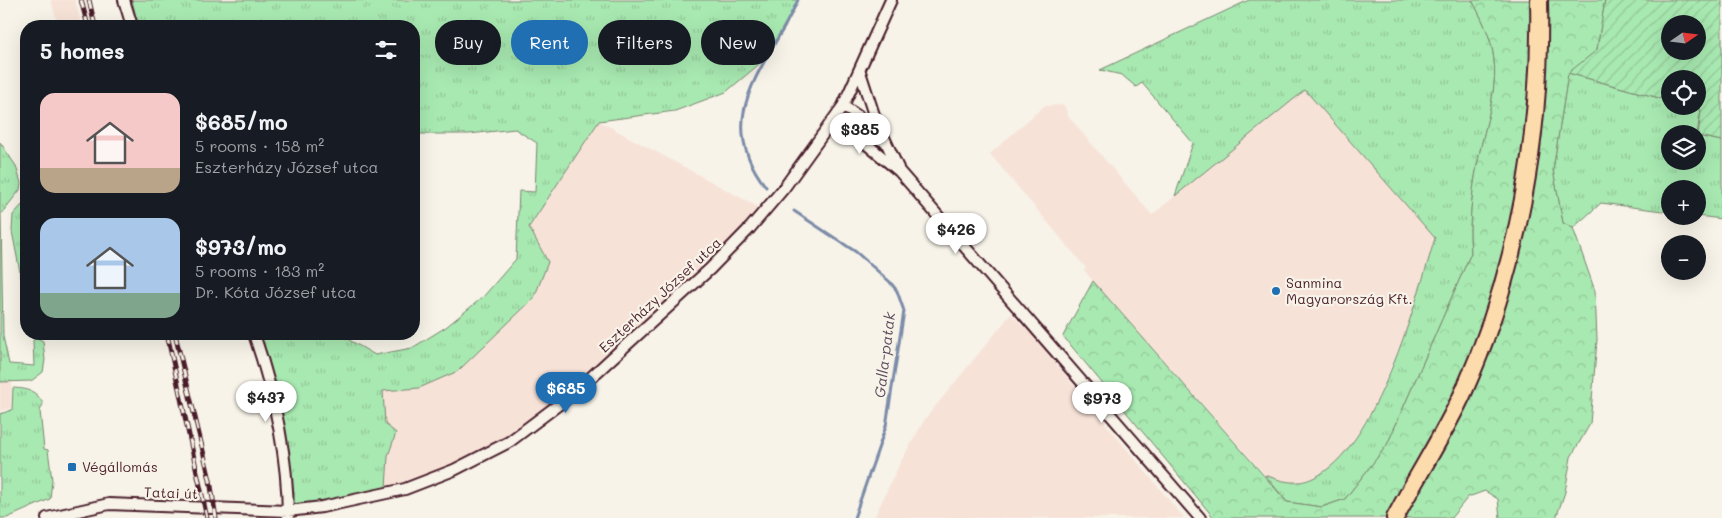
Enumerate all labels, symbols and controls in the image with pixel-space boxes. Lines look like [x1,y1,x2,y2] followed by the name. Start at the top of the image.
[1661,15,1706,60] north arrow
[1661,15,1706,280] map controls
[435,20,501,65] chip: Buy
[511,20,588,65] chip: Rent
[598,20,691,65] chip: Filters
[701,20,775,65] chip: New
[372,36,400,64] icon: filters
[40,37,125,64] text: 5 homes
[1661,70,1706,115] button: locate
[195,108,288,135] text: $685/mo
[830,112,890,155] pin: $385
[80,113,140,173] icon: home
[841,118,879,139] text: $385
[1661,125,1706,170] button: layers
[195,135,324,156] text: 5 rooms · 158 m²
[195,156,379,177] text: Eszterházy József utca
[1661,180,1706,225] button: +
[926,212,986,255] pin: $426
[937,218,975,239] text: $426
[195,233,287,260] text: $973/mo
[594,233,725,356] street label: Eszterházy József utca
[1661,235,1706,280] button: −
[80,238,140,298] icon: home
[195,260,324,281] text: 5 rooms · 183 m²
[1286,273,1413,308] place label: Sanmina Magyarország Kft.
[195,281,357,302] text: Dr. Kóta József utca
[1270,285,1282,297] marker: Sanmina Magyarország Kft.
[869,310,899,399] water label: Galla-patak
[536,372,596,414] pin: $685
[547,377,585,398] text: $685
[236,380,296,423] pin: $437
[1072,382,1132,424] pin: $973
[247,386,285,407] text: $437
[1083,387,1121,408] text: $973
[82,457,158,476] place label: Végállomás
[66,461,78,473] marker: Végállomás
[144,482,198,503] street label: Tatai út

